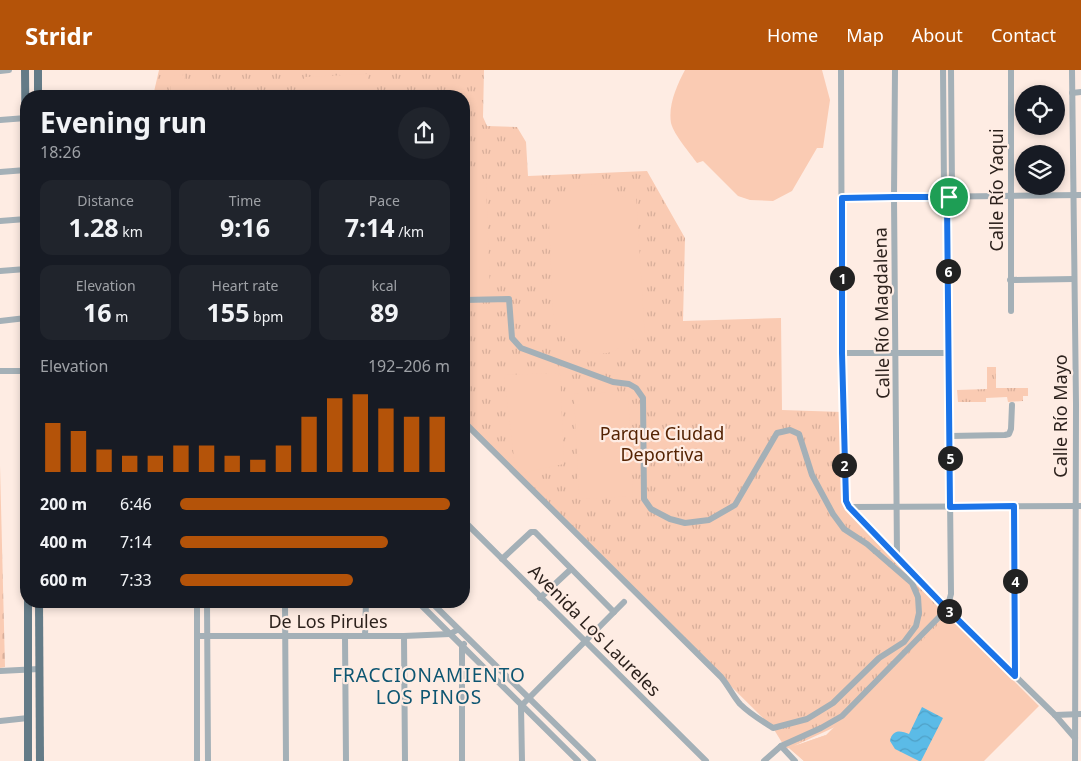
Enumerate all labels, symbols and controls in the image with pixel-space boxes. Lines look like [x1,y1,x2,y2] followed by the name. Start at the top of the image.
[25,19,92,52] text: Stridr
[767,23,818,47] text: Home
[846,23,884,47] text: Map
[912,23,963,47] text: About
[991,23,1056,47] text: Contact
[1015,85,1065,195] map controls
[1015,85,1065,135] button: locate
[40,103,207,141] text: Evening run
[398,107,450,159] button: share
[984,128,1008,252] street label: Calle Río Yaqui
[40,141,81,163] text: 18:26
[1015,145,1065,195] button: layers
[928,176,970,218] pin
[935,183,963,211] icon: arrive
[77,191,134,210] text: Distance
[229,191,261,210] text: Time
[369,191,400,210] text: Pace
[69,210,119,244] text: 1.28
[220,210,270,244] text: 9:16
[345,210,395,244] text: 7:14
[119,222,143,241] text: km
[395,222,424,241] text: /km
[868,227,894,399] street label: Calle Río Magdalena
[936,258,960,284] pin: 6
[944,262,953,281] text: 6
[830,266,854,290] pin: 1
[838,269,847,288] text: 1
[76,276,136,295] text: Elevation
[212,276,278,295] text: Heart rate
[371,276,397,295] text: kcal
[83,295,112,329] text: 16
[207,295,249,329] text: 155
[370,295,399,329] text: 89
[112,307,128,326] text: m
[249,307,283,326] text: bpm
[1048,354,1072,478] street label: Calle Río Mayo
[40,355,108,377] text: Elevation
[368,355,450,377] text: 192–206 m
[600,421,724,466] park label: Parque Ciudad Deportiva
[938,446,962,470] pin: 5
[946,449,955,468] text: 5
[832,452,856,478] pin: 2
[840,456,849,475] text: 2
[40,493,87,515] text: 200 m
[120,493,152,515] text: 6:46
[40,531,87,553] text: 400 m
[120,531,152,553] text: 7:14
[524,559,666,701] street label: Avenida Los Laureles
[1002,568,1028,594] pin: 4
[40,569,87,591] text: 600 m
[120,569,152,591] text: 7:33
[1011,572,1020,591] text: 4
[936,598,962,624] pin: 3
[945,602,954,621] text: 3
[268,609,388,633] street label: De Los Pirules
[332,662,526,710] district label: FRACCIONAMIENTO LOS PINOS

